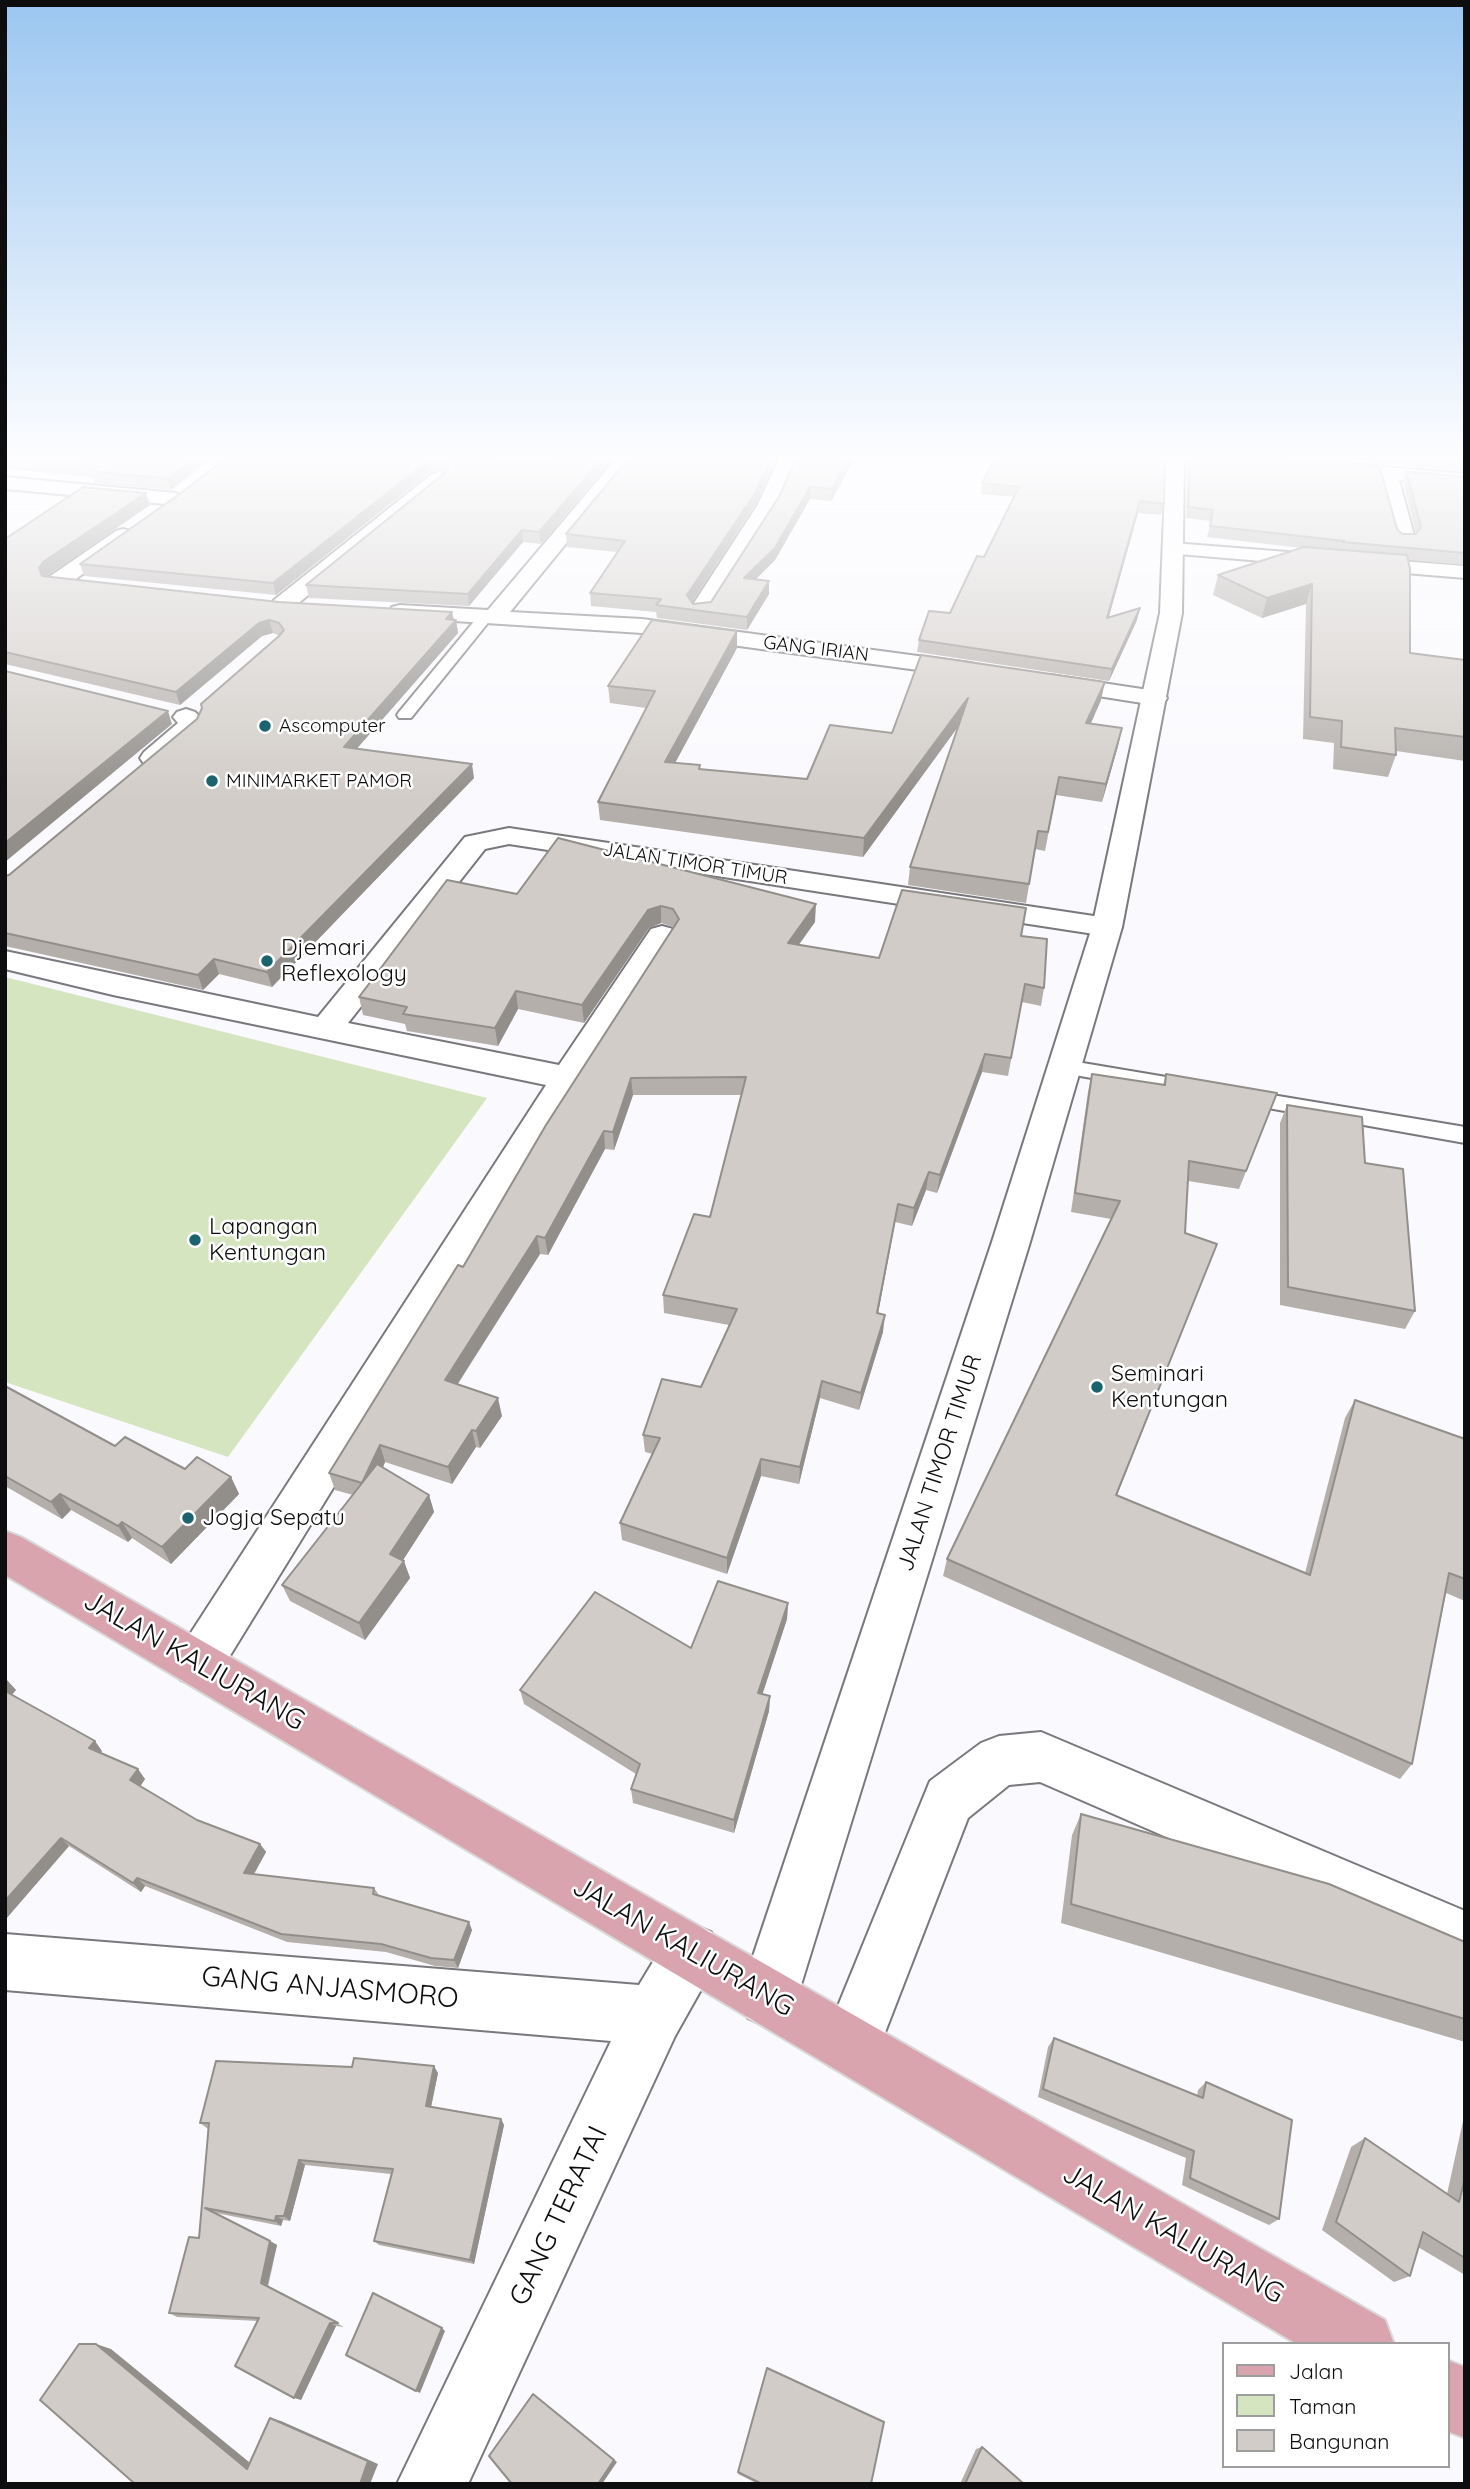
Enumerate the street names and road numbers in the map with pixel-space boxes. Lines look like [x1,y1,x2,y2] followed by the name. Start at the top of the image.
[762,631,870,667] street label: GANG IRIAN
[601,838,789,890] street label: JALAN TIMOR TIMUR
[892,1351,988,1575] street label: JALAN TIMOR TIMUR
[77,1584,311,1738] street label: JALAN KALIURANG
[566,1870,800,2024] street label: JALAN KALIURANG
[200,1960,460,2016] street label: GANG ANJASMORO
[503,2121,615,2311] street label: GANG TERATAI
[1056,2157,1290,2311] street label: JALAN KALIURANG

